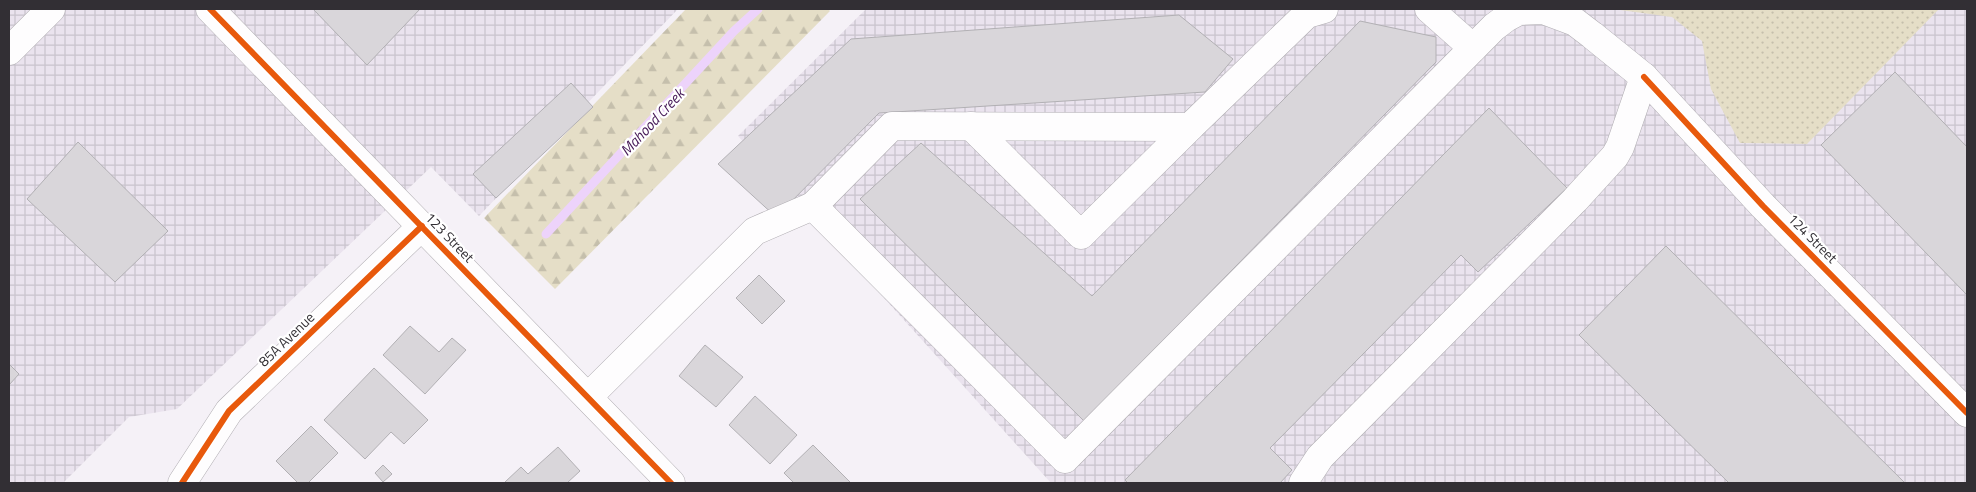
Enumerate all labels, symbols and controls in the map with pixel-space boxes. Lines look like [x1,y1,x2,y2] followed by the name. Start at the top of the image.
[615,81,691,161] water label: Mahood Creek
[421,207,479,267] street label: 123 Street
[1783,208,1843,268] street label: 124 Street
[253,307,319,371] street label: 85A Avenue

